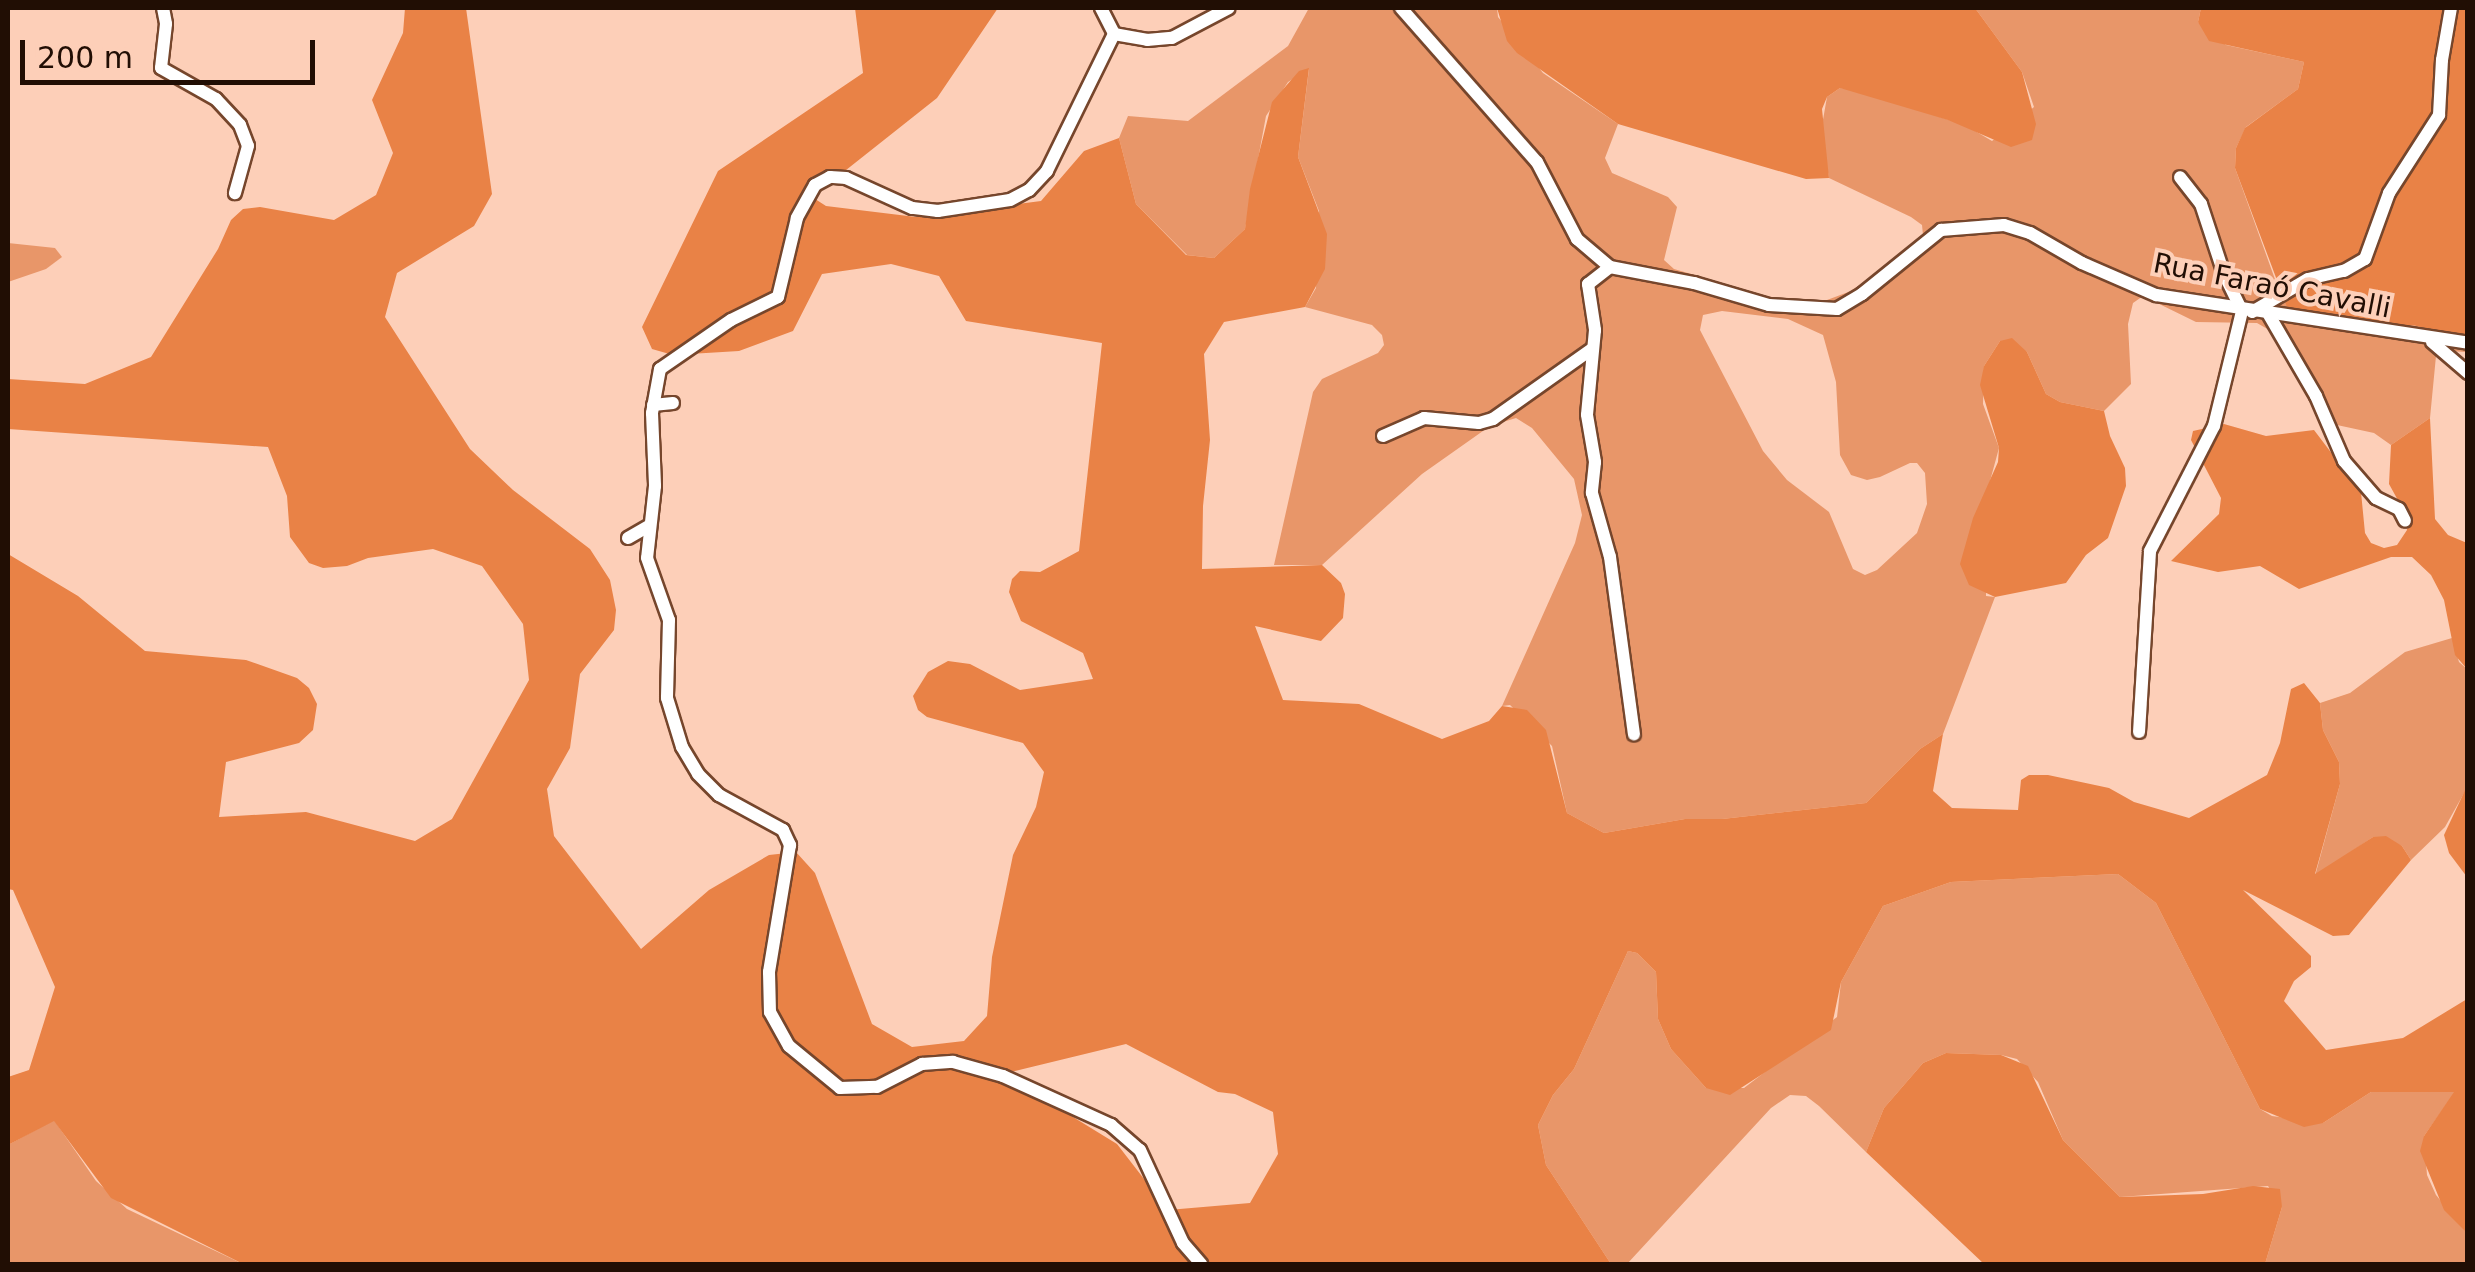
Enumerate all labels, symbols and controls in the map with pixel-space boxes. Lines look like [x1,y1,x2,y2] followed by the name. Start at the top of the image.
[25,20,320,82] scale bar
[37,40,133,75] text: 200 m
[2150,246,2394,326] street label: Rua Faraó Cavalli

